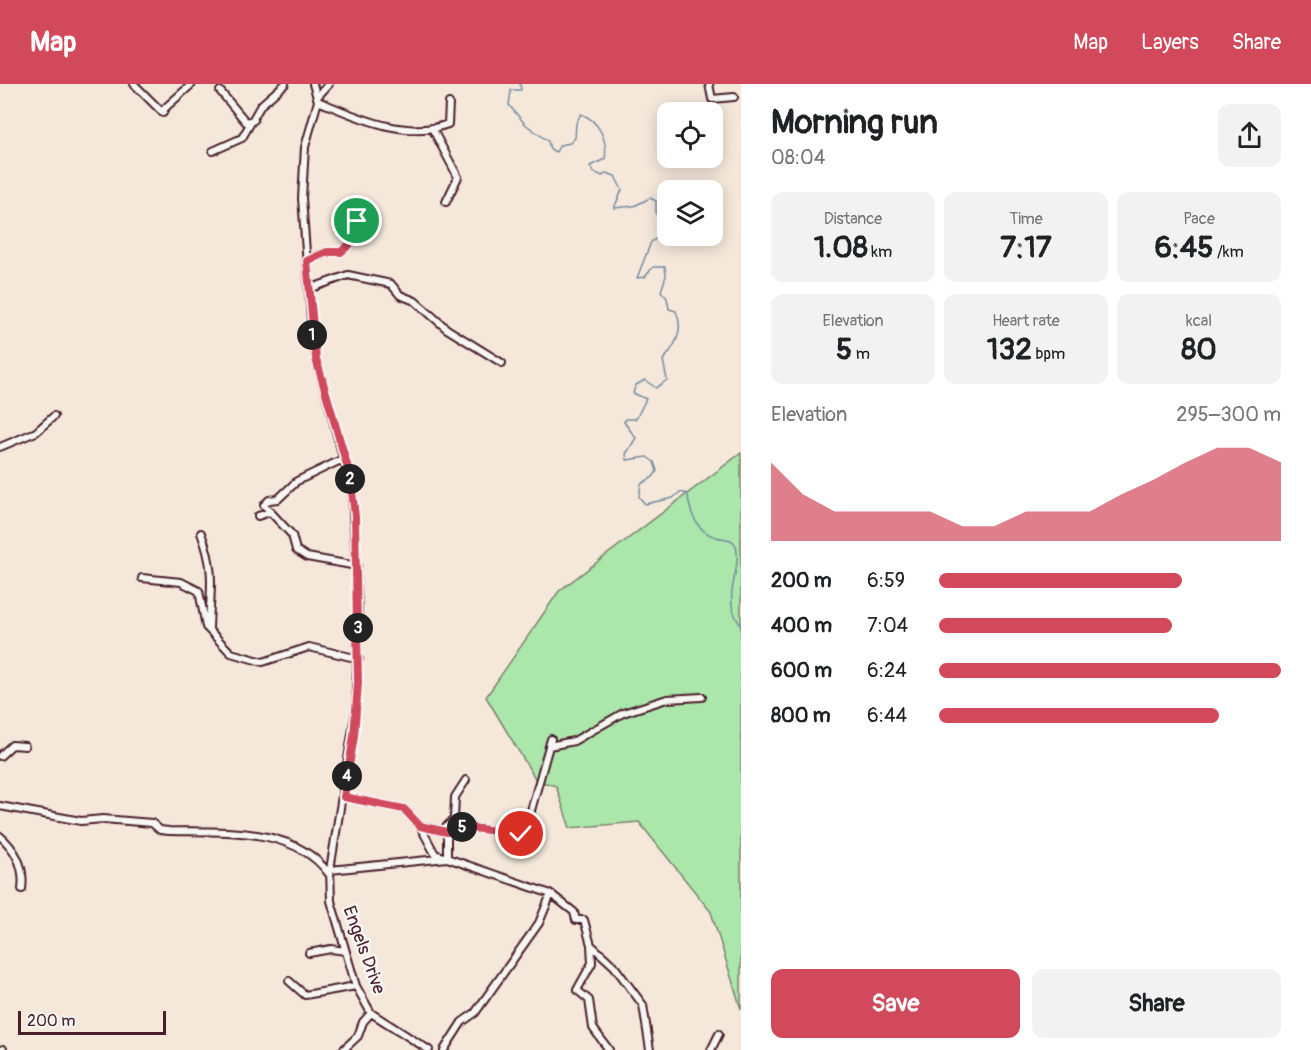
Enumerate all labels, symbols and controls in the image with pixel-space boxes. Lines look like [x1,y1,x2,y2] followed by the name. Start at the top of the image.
[30,25,76,60] text: Map
[1073,29,1108,56] text: Map
[1141,29,1199,56] text: Layers
[1232,29,1281,56] text: Share
[657,102,723,246] map controls
[657,102,723,168] button: locate
[771,102,938,143] text: Morning run
[1218,104,1281,167] button: share
[771,145,825,170] text: 08:04
[657,180,723,246] button: layers
[331,195,382,246] pin
[340,204,373,237] icon: arrive
[824,209,882,229] text: Distance
[1009,209,1043,229] text: Time
[1183,209,1215,229] text: Pace
[814,229,868,266] text: 1.08
[1000,229,1052,266] text: 7:17
[1154,229,1214,266] text: 6:45
[868,242,892,262] text: km
[1214,242,1244,262] text: /km
[823,311,883,331] text: Elevation
[992,311,1060,331] text: Heart rate
[1186,311,1212,331] text: kcal
[297,320,327,350] pin: 1
[309,325,315,345] text: 1
[836,331,852,368] text: 5
[987,331,1032,368] text: 132
[1181,331,1217,368] text: 80
[852,344,870,364] text: m
[1032,344,1065,364] text: bpm
[771,402,847,427] text: Elevation
[1176,402,1281,427] text: 295–300 m
[335,464,365,494] pin: 2
[346,469,354,489] text: 2
[771,568,832,593] text: 200 m
[867,568,905,593] text: 6:59
[343,613,373,643] pin: 3
[771,613,832,638] text: 400 m
[867,613,908,638] text: 7:04
[354,618,362,638] text: 3
[771,658,832,683] text: 600 m
[867,658,907,683] text: 6:24
[771,703,831,728] text: 800 m
[867,703,907,728] text: 6:44
[332,761,362,791] pin: 4
[342,766,352,786] text: 4
[495,808,546,859] pin
[447,812,477,842] pin: 5
[458,817,466,837] text: 5
[504,817,537,850] icon: check
[337,903,391,997] street label: Engels Drive
[771,969,1020,1038] button: Save
[1032,969,1281,1038] button: Share
[18,1008,166,1036] scale bar
[27,1011,75,1031] text: 200 m

